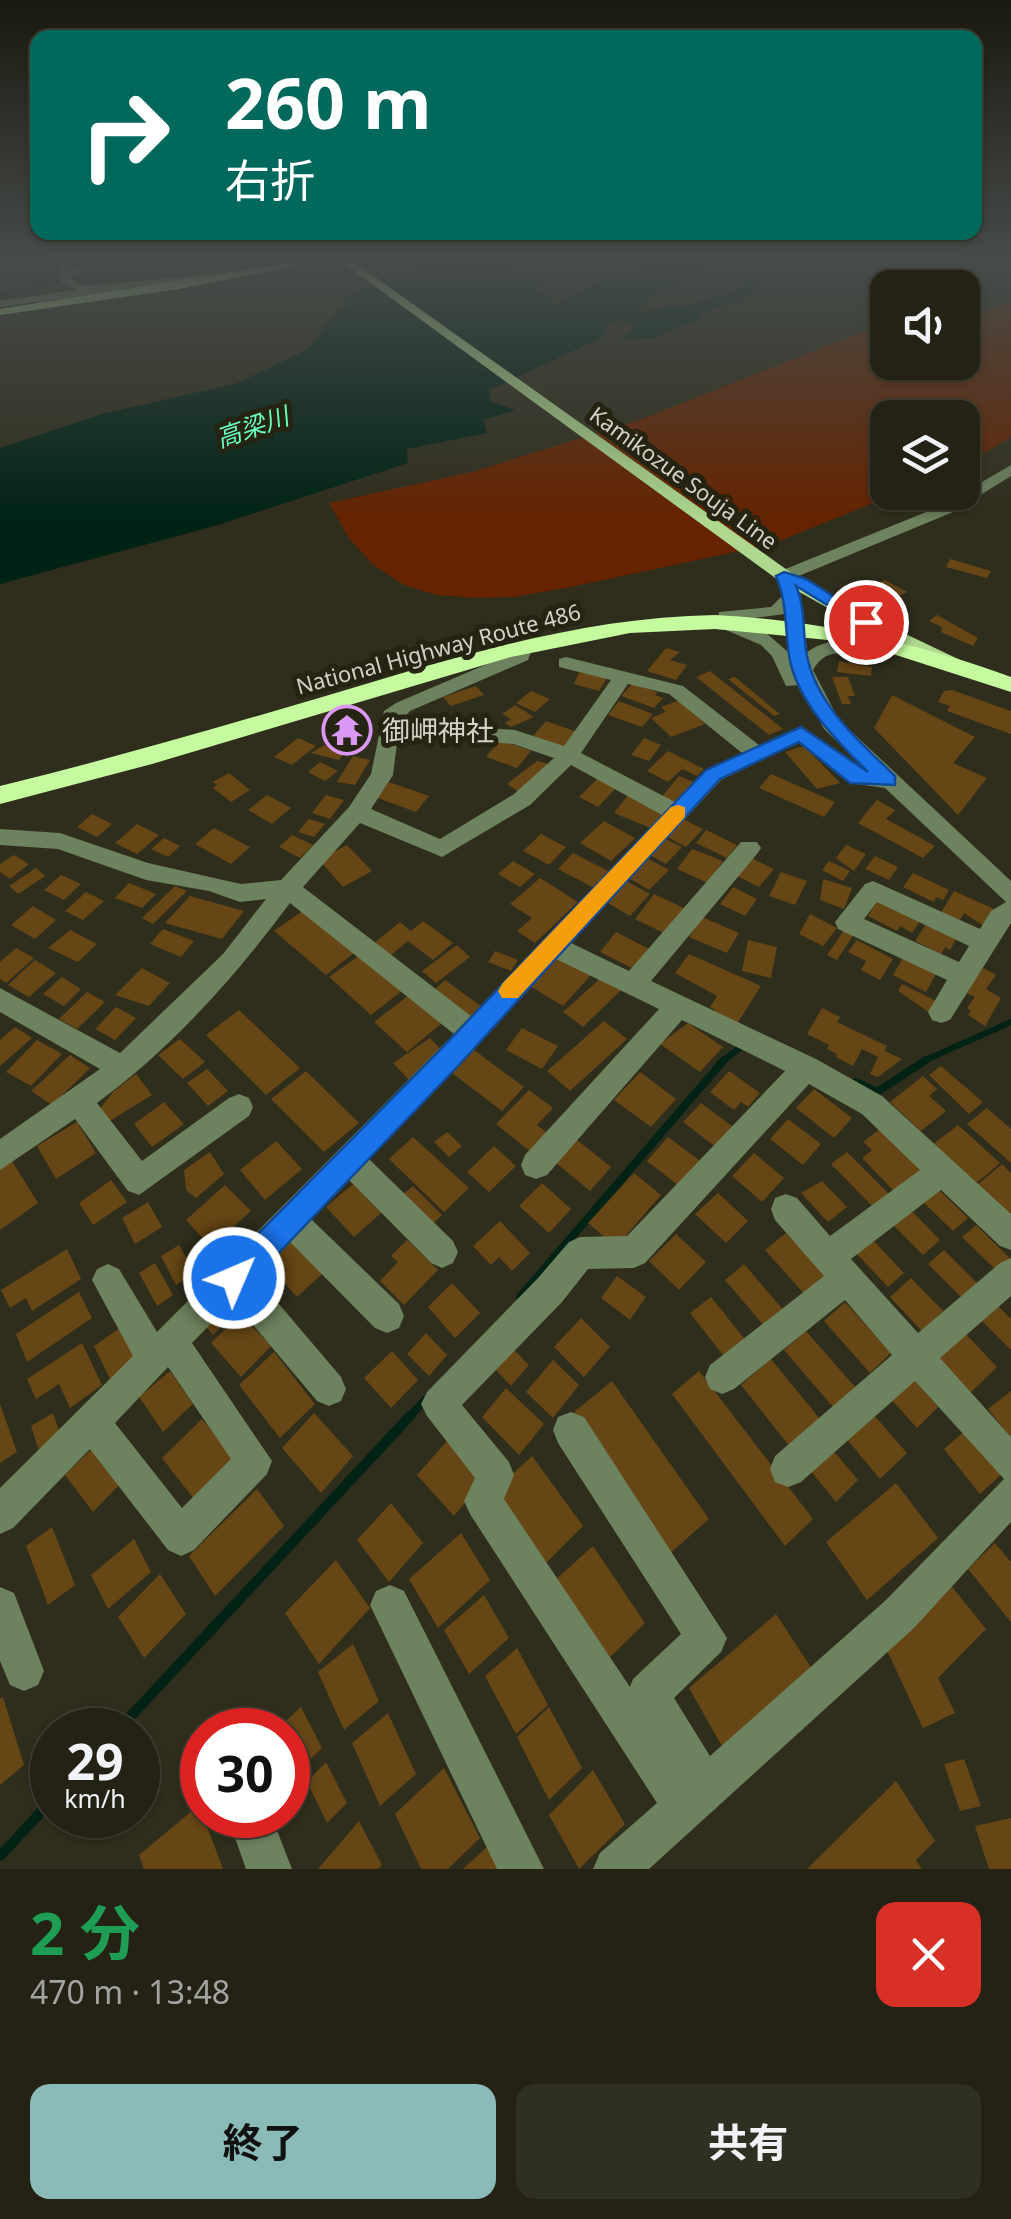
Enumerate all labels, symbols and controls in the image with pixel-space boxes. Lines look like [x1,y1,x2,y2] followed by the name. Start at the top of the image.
[225,54,432,150] text: 260 m
[60,70,190,200] icon: right
[225,149,315,210] text: 右折
[870,270,980,510] map controls
[870,270,980,380] button: sound
[211,397,296,454] water label: 高梁川
[584,399,784,555] street label: Kamikozue Souja Line
[870,400,980,510] button: layers
[824,580,909,665] pin
[839,595,894,650] icon: arrive
[292,596,584,700] street label: National Highway Route 486
[321,704,373,756] temple icon: 御岬神社
[382,711,494,749] place label: 御岬神社
[182,1226,286,1330] position arrow
[180,1708,310,1838] speed limit sign: 30
[66,1727,124,1795] text: 29
[64,1781,126,1815] text: km/h
[30,1891,140,1973] text: 2 分
[876,1902,981,2007] button: close
[30,1970,230,2013] text: 470 m · 13:48
[30,2084,496,2199] button: 終了
[516,2084,981,2199] button: 共有

